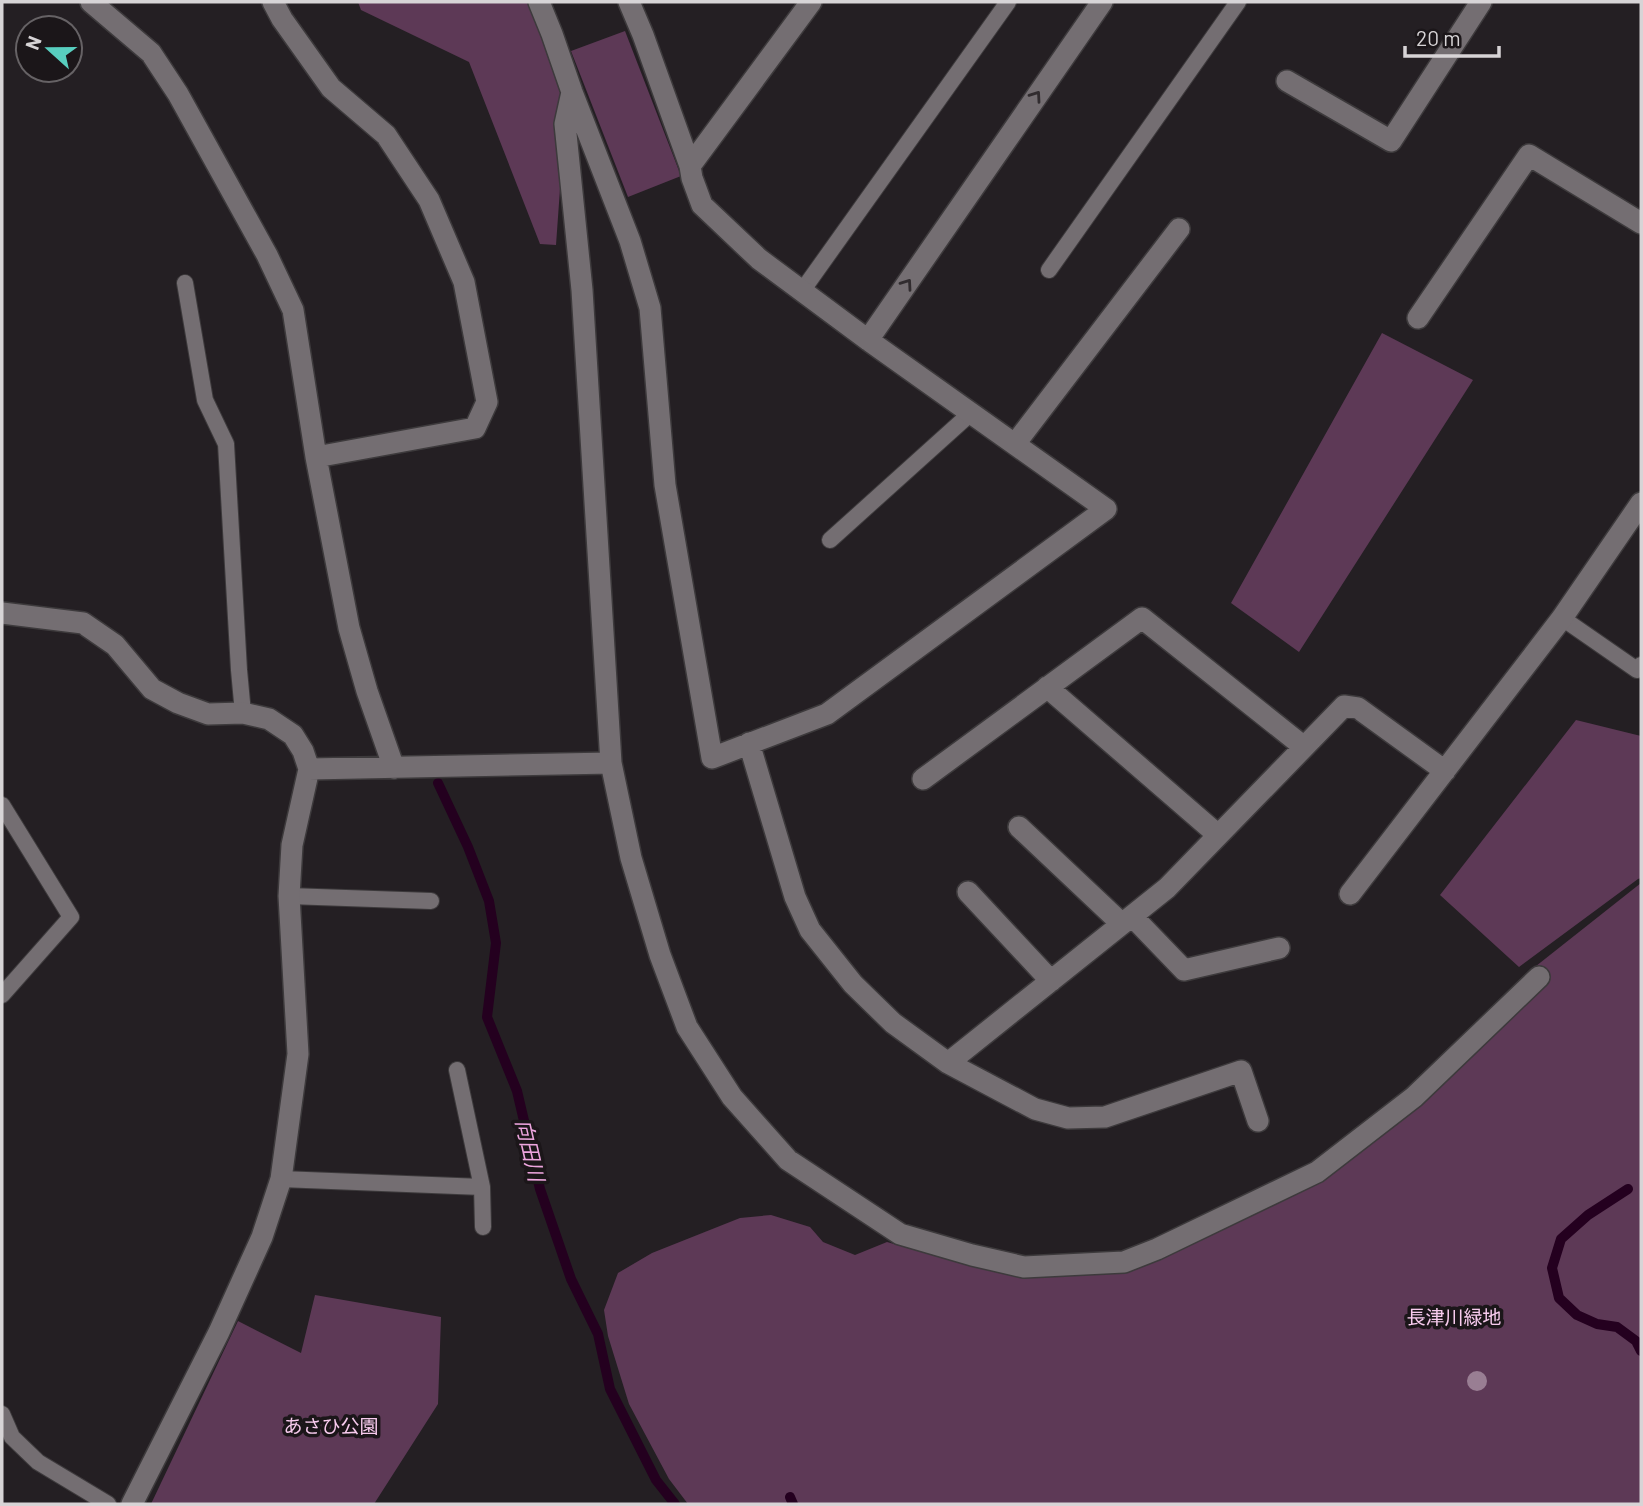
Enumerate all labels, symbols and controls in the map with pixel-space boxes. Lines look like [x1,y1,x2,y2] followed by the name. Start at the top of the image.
[14,14,84,84] north arrow
[1405,14,1500,58] scale bar
[1416,25,1461,50] text: 20 m
[20,33,46,53] text: N
[1028,91,1041,104] one-way arrow
[899,279,911,292] one-way arrow
[512,1116,551,1185] water label: 向田川
[1406,1305,1502,1328] park label: 長津川緑地
[283,1414,379,1437] park label: あさひ公園

